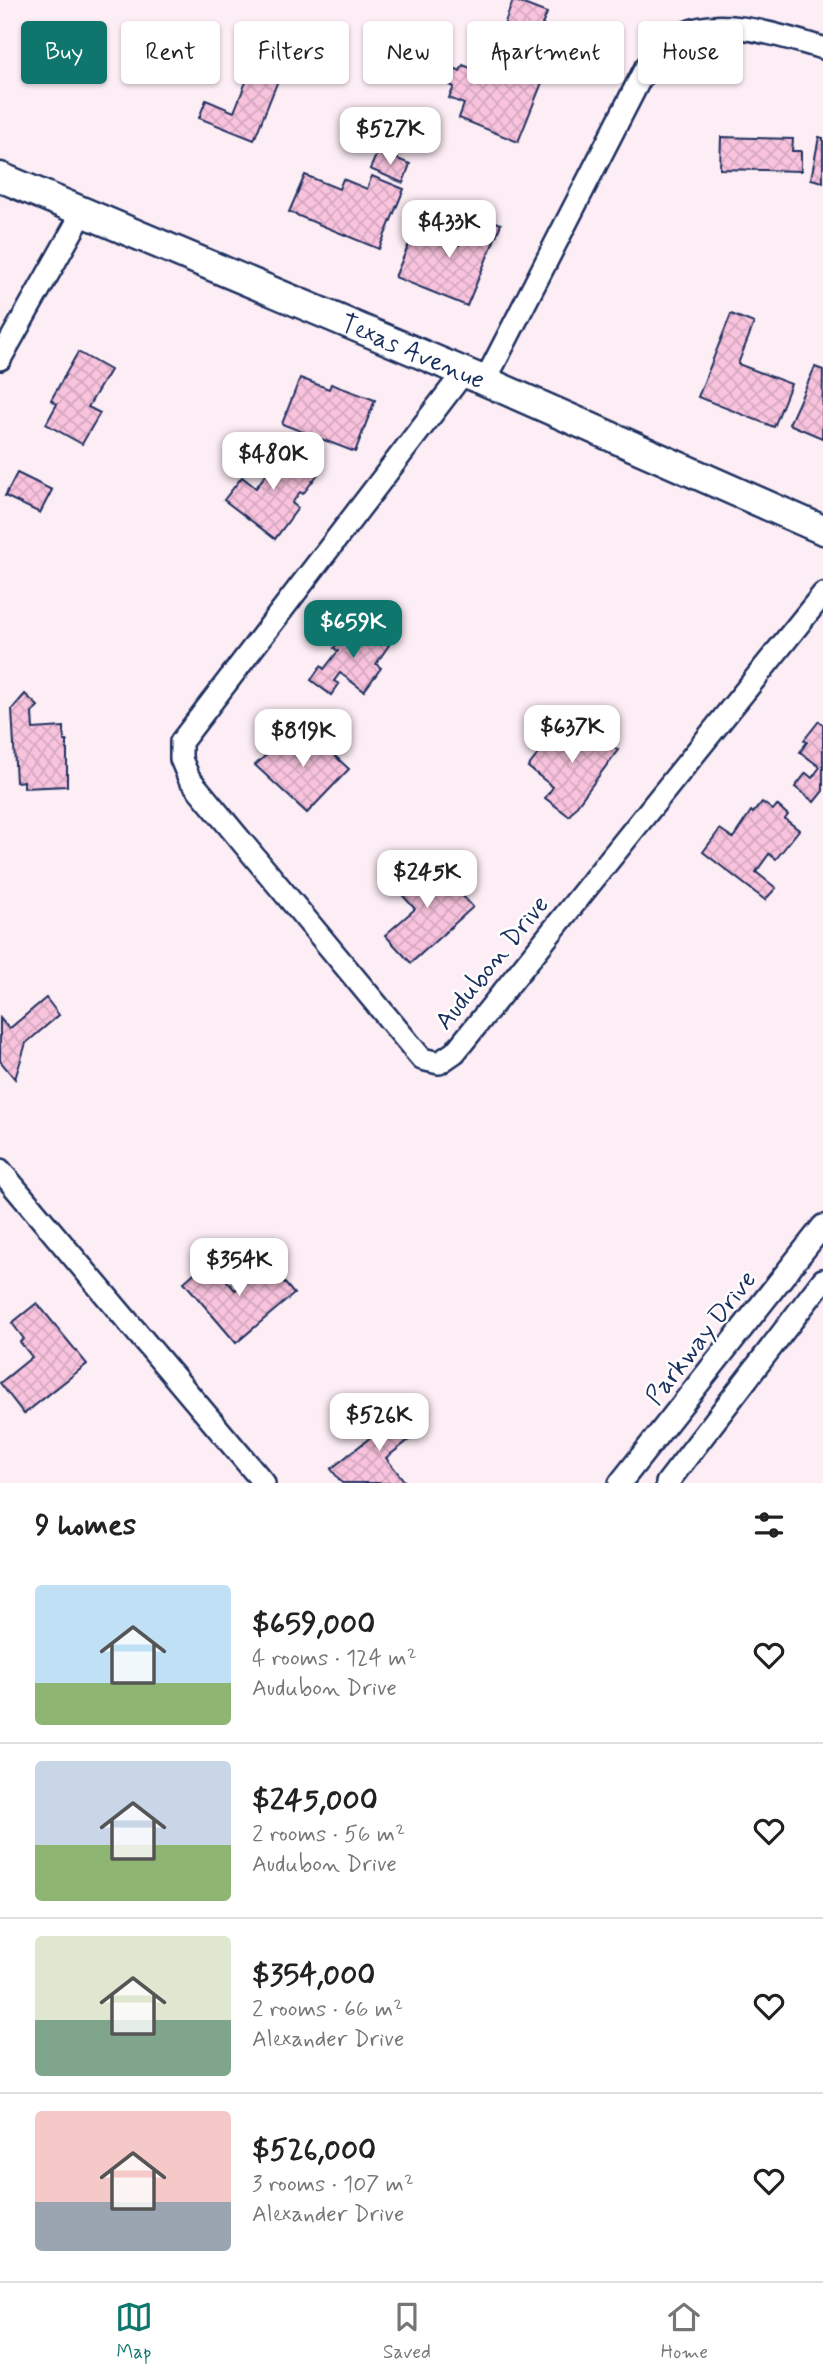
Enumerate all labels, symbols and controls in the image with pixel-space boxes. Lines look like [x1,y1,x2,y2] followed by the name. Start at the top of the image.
[21,21,107,84] chip: Buy
[121,21,220,84] chip: Rent
[234,21,349,84] chip: Filters
[363,21,453,84] chip: New
[467,21,624,84] chip: Apartment
[638,21,743,84] chip: House
[341,108,439,167] pin: $527K
[356,115,424,145] text: $527K
[400,201,498,260] pin: $433K
[418,208,480,238] text: $433K
[335,307,490,398] street label: Texas Avenue
[224,433,322,492] pin: $480K
[238,440,308,470] text: $480K
[304,600,402,660] pin: $659K
[320,608,386,638] text: $659K
[523,706,621,765] pin: $637K
[254,710,352,769] pin: $819K
[540,713,604,743] text: $637K
[271,717,335,747] text: $819K
[378,850,476,910] pin: $245K
[393,858,461,888] text: $245K
[428,889,557,1038] street label: Audubon Drive
[190,1238,288,1298] pin: $354K
[206,1246,272,1276] text: $354K
[638,1264,765,1413] street label: Parkway Drive
[330,1394,428,1453] pin: $526K
[346,1401,412,1431] text: $526K
[35,1506,136,1545] text: 9 homes
[750,1506,788,1544] icon: filters
[252,1605,375,1644] text: $659,000
[91,1613,175,1697] icon: home
[750,1636,788,1674] icon: heart
[252,1644,417,1674] text: 4 rooms · 124 m²
[252,1674,397,1704] text: Audubon Drive
[252,1781,378,1820] text: $245,000
[91,1789,175,1873] icon: home
[750,1812,788,1850] icon: heart
[252,1820,405,1850] text: 2 rooms · 56 m²
[252,1850,397,1880] text: Audubon Drive
[252,1956,375,1995] text: $354,000
[91,1964,175,2048] icon: home
[750,1987,788,2025] icon: heart
[252,1995,403,2025] text: 2 rooms · 66 m²
[252,2025,404,2055] text: Alexander Drive
[252,2131,376,2170] text: $526,000
[91,2139,175,2223] icon: home
[750,2162,788,2200] icon: heart
[252,2170,414,2200] text: 3 rooms · 107 m²
[252,2200,404,2230] text: Alexander Drive
[115,2298,153,2365] tab: Map
[383,2298,431,2365] tab: Saved
[661,2298,708,2365] tab: Home

